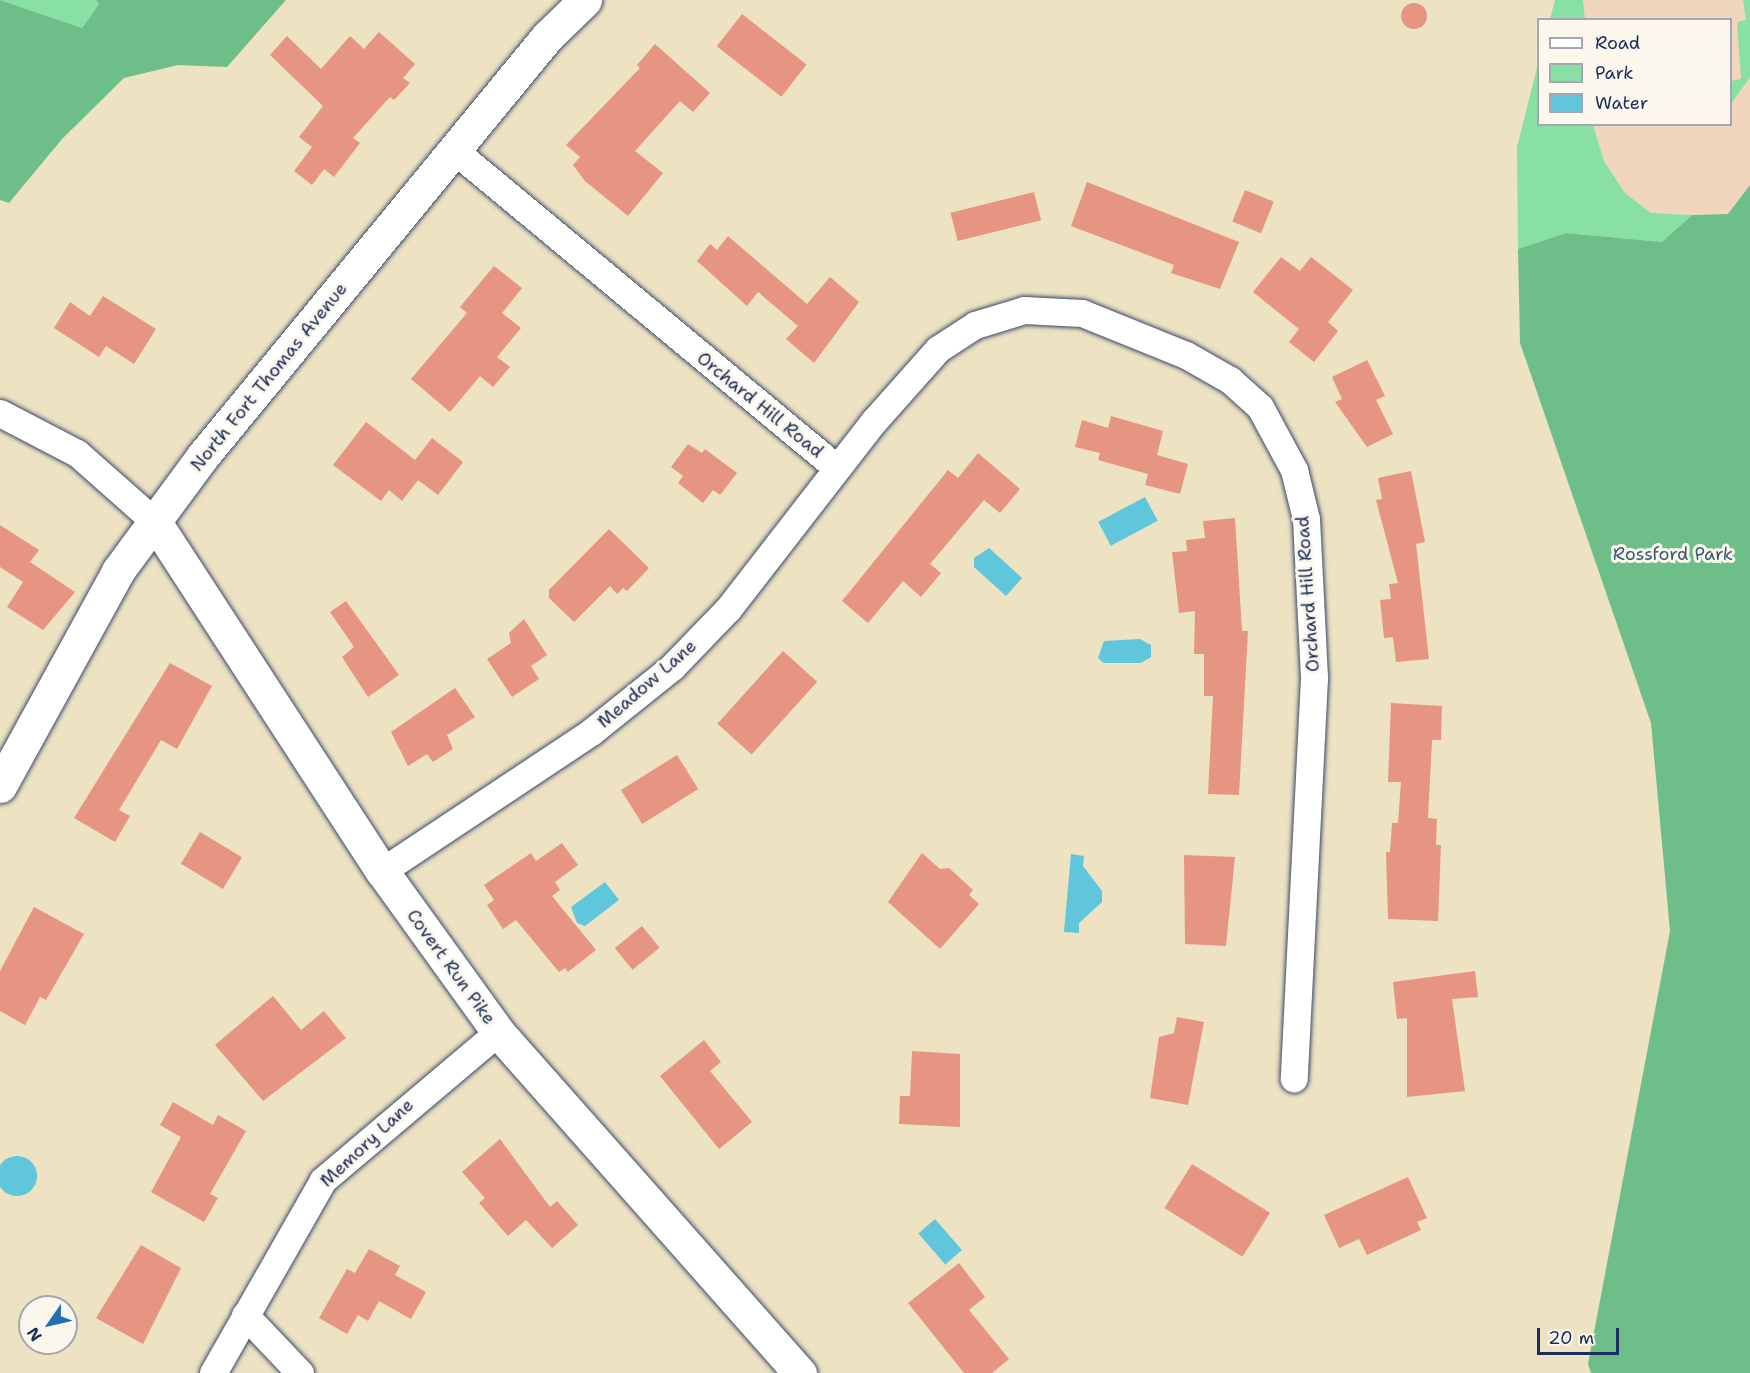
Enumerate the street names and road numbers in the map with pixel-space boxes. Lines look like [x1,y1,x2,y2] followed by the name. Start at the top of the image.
[186,278,352,476] street label: North Fort Thomas Avenue
[692,347,828,463] street label: Orchard Hill Road
[1292,515,1324,673] street label: Orchard Hill Road
[593,635,701,733] street label: Meadow Lane
[402,905,500,1029] street label: Covert Run Pike
[316,1094,418,1192] street label: Memory Lane

